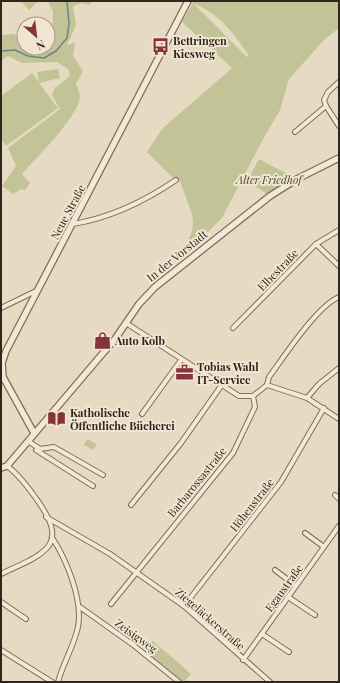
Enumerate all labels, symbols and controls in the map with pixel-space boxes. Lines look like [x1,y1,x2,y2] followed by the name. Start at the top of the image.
[16,16,56,56] north arrow
[173,33,227,61] place label: Bettringen Kiesweg
[34,37,48,54] text: N
[150,37,170,57] bus stop icon: Bettringen Kiesweg
[235,172,304,187] park label: Alter Friedhof
[47,181,88,242] street label: Neue Straße
[143,227,210,285] street label: In der Vorstadt
[254,245,302,294] street label: Elbestraße
[92,331,112,351] shop icon: Auto Kolb
[114,333,165,348] place label: Auto Kolb
[197,359,259,387] place label: Tobias Wahl IT-Service
[174,363,194,383] office icon: Tobias Wahl IT-Service
[70,405,175,433] place label: Katholische Öffentliche Bücherei
[47,409,67,429] library icon: Katholische Öffentliche Bücherei
[164,443,230,520] street label: Barbarossastraße
[226,475,277,534] street label: Höhenstraße
[261,561,306,615] street label: Egaustraße
[172,584,249,653] street label: Ziegeläckerstraße
[112,615,161,656] street label: Zeisigweg

